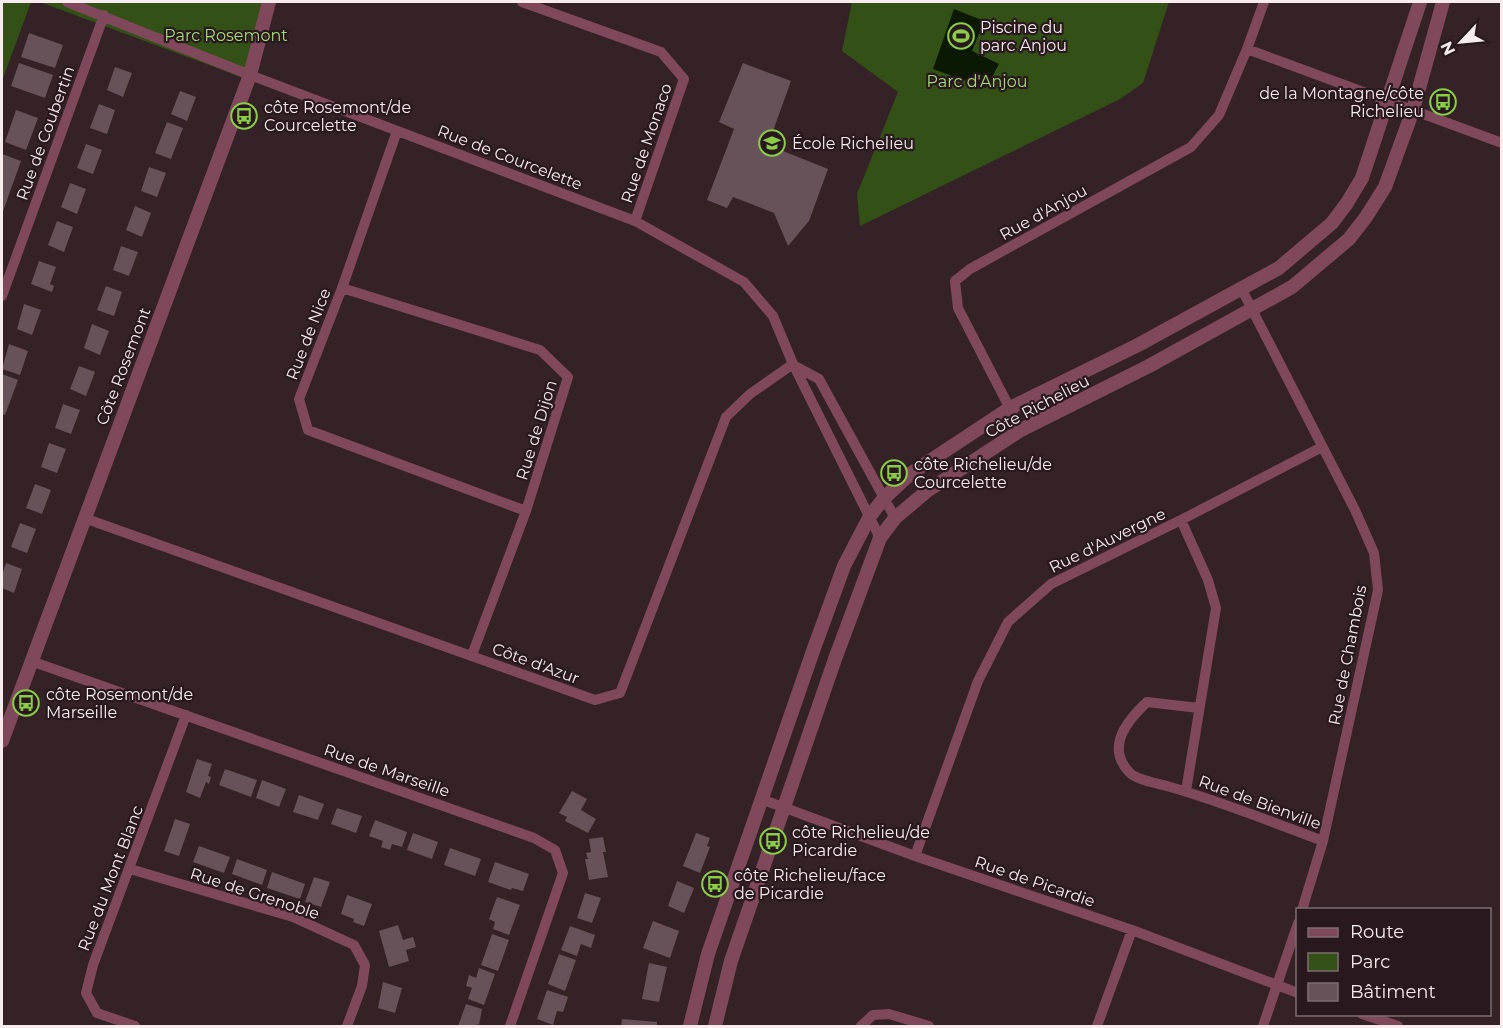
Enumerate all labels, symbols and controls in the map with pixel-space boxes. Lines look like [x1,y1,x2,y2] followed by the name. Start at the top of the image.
[1431,12,1491,72] north arrow
[980,18,1067,55] place label: Piscine du parc Anjou
[946,21,976,51] sports icon: Piscine du parc Anjou
[164,26,288,45] park label: Parc Rosemont
[1437,38,1459,58] text: N
[12,63,79,203] street label: Rue de Coubertin
[927,72,1027,91] park label: Parc d'Anjou
[617,81,676,206] street label: Rue de Monaco
[1259,84,1424,121] place label: de la Montagne/côte Richelieu
[1428,87,1458,117] bus stop icon: de la Montagne/côte Richelieu
[264,98,411,135] place label: côte Rosemont/de Courcelette
[229,101,259,131] bus stop icon: côte Rosemont/de Courcelette
[435,121,585,194] street label: Rue de Courcelette
[757,128,787,158] school or university icon: École Richelieu
[792,134,914,153] place label: École Richelieu
[996,181,1090,244] street label: Rue d'Anjou
[282,286,335,383] street label: Rue de Nice
[92,304,155,428] street label: Côte Rosemont
[982,371,1093,442] street label: Côte Richelieu
[512,378,561,482] street label: Rue de Dijon
[914,455,1052,492] place label: côte Richelieu/de Courcelette
[879,458,909,488] bus stop icon: côte Richelieu/de Courcelette
[1046,504,1169,577] street label: Rue d'Auvergne
[1325,583,1370,727] street label: Rue de Chambois
[490,639,582,688] street label: Côte d'Azur
[46,685,193,722] place label: côte Rosemont/de Marseille
[11,688,41,718] bus stop icon: côte Rosemont/de Marseille
[321,740,452,801] street label: Rue de Marseille
[1196,772,1324,833] street label: Rue de Bienville
[74,803,147,954] street label: Rue du Mont Blanc
[792,823,930,860] place label: côte Richelieu/de Picardie
[758,826,788,856] bus stop icon: côte Richelieu/de Picardie
[972,852,1098,911] street label: Rue de Picardie
[188,864,322,923] street label: Rue de Grenoble
[734,866,886,903] place label: côte Richelieu/face de Picardie
[700,869,730,899] bus stop icon: côte Richelieu/face de Picardie
[1296,908,1491,1016] legend
[1350,921,1404,943] text: Route
[1350,951,1390,973] text: Parc
[1350,981,1436,1003] text: Bâtiment

